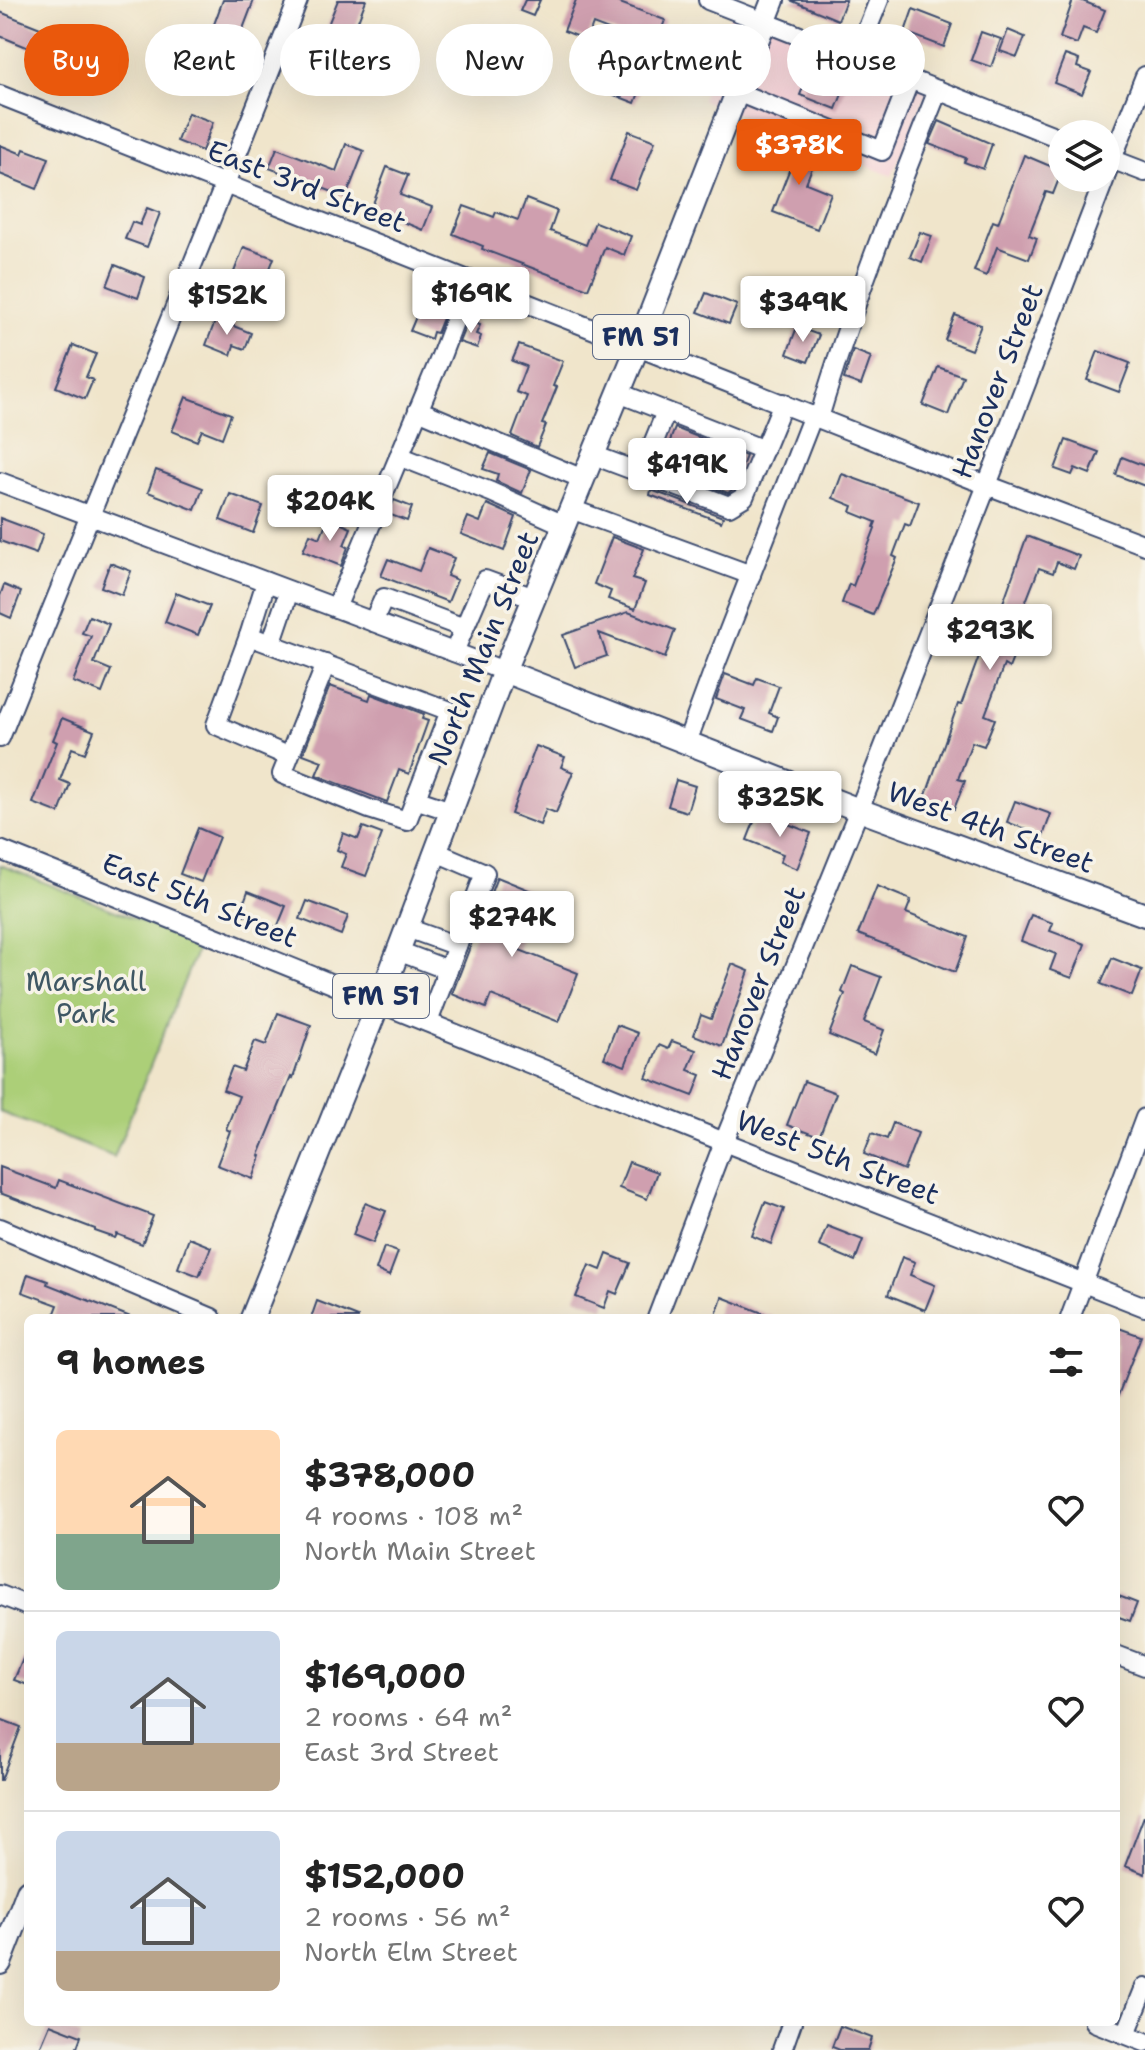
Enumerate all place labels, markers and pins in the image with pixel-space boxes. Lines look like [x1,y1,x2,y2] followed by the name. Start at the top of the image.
[743,119,855,187] pin: $378K
[415,267,527,335] pin: $169K
[171,269,283,337] pin: $152K
[747,276,859,344] pin: $349K
[631,438,743,506] pin: $419K
[274,475,386,543] pin: $204K
[934,604,1046,672] pin: $293K
[724,771,836,839] pin: $325K
[456,891,568,959] pin: $274K

